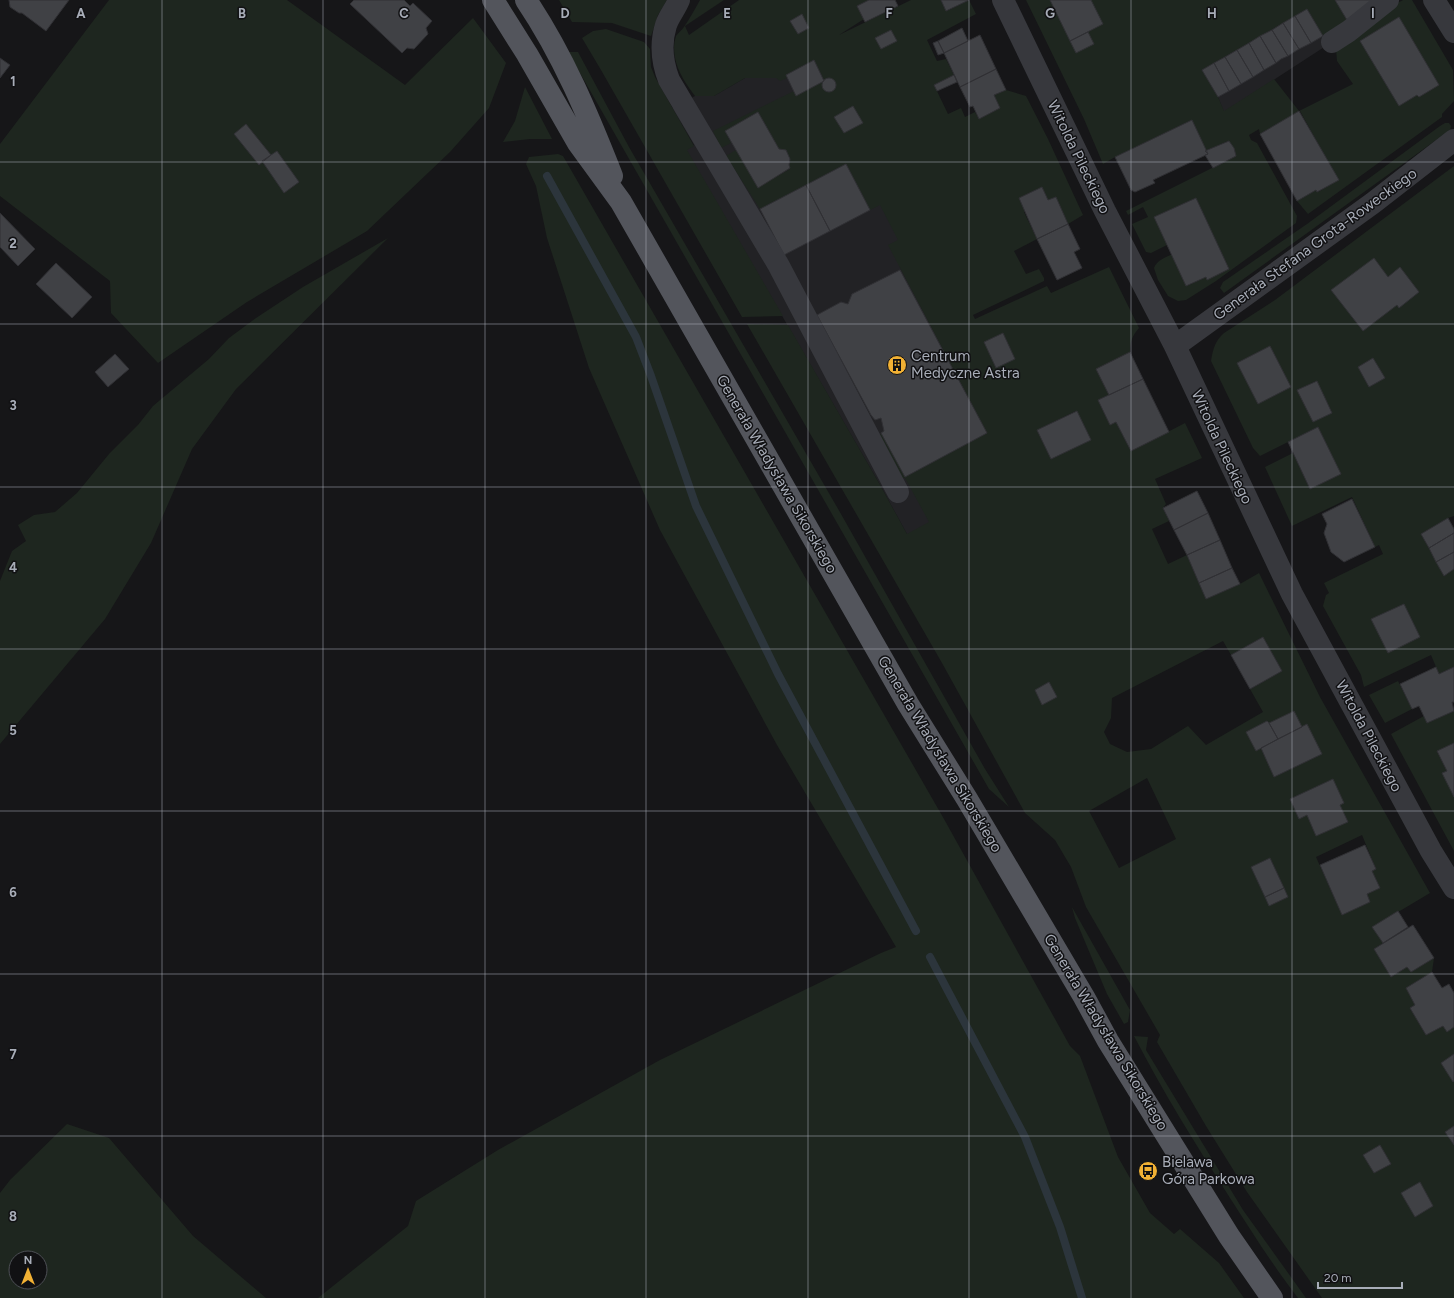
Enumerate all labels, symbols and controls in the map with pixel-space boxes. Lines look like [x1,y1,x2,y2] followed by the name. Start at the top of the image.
[76,6,86,21] text: A
[238,6,246,21] text: B
[399,6,409,21] text: C
[560,6,570,21] text: D
[723,6,731,21] text: E
[885,6,893,21] text: F
[1045,6,1055,21] text: G
[1207,6,1217,21] text: H
[1371,6,1375,21] text: I
[10,74,16,89] text: 1
[1044,97,1114,217] street label: Witolda Pileckiego
[1210,164,1421,324] street label: Generała Stefana Grota-Roweckiego
[9,236,17,251] text: 2
[911,347,1020,382] place label: Centrum Medyczne Astra
[886,354,908,376] building icon: Centrum Medyczne Astra
[713,372,841,577] street label: Generała Władysława Sikorskiego
[1188,387,1256,507] street label: Witolda Pileckiego
[9,398,17,413] text: 3
[9,560,17,575] text: 4
[874,652,1006,856] street label: Generała Władysława Sikorskiego
[1332,677,1406,795] street label: Witolda Pileckiego
[9,723,17,738] text: 5
[9,885,17,900] text: 6
[1040,930,1172,1134] street label: Generała Władysława Sikorskiego
[9,1047,17,1062] text: 7
[1162,1153,1255,1188] place label: Bielawa Góra Parkowa
[1137,1160,1159,1182] bus stop icon: Bielawa Góra Parkowa
[9,1209,17,1224] text: 8
[8,1250,48,1290] north arrow
[24,1254,32,1267] text: N
[1318,1264,1402,1290] scale bar
[1324,1271,1352,1285] text: 20 m

